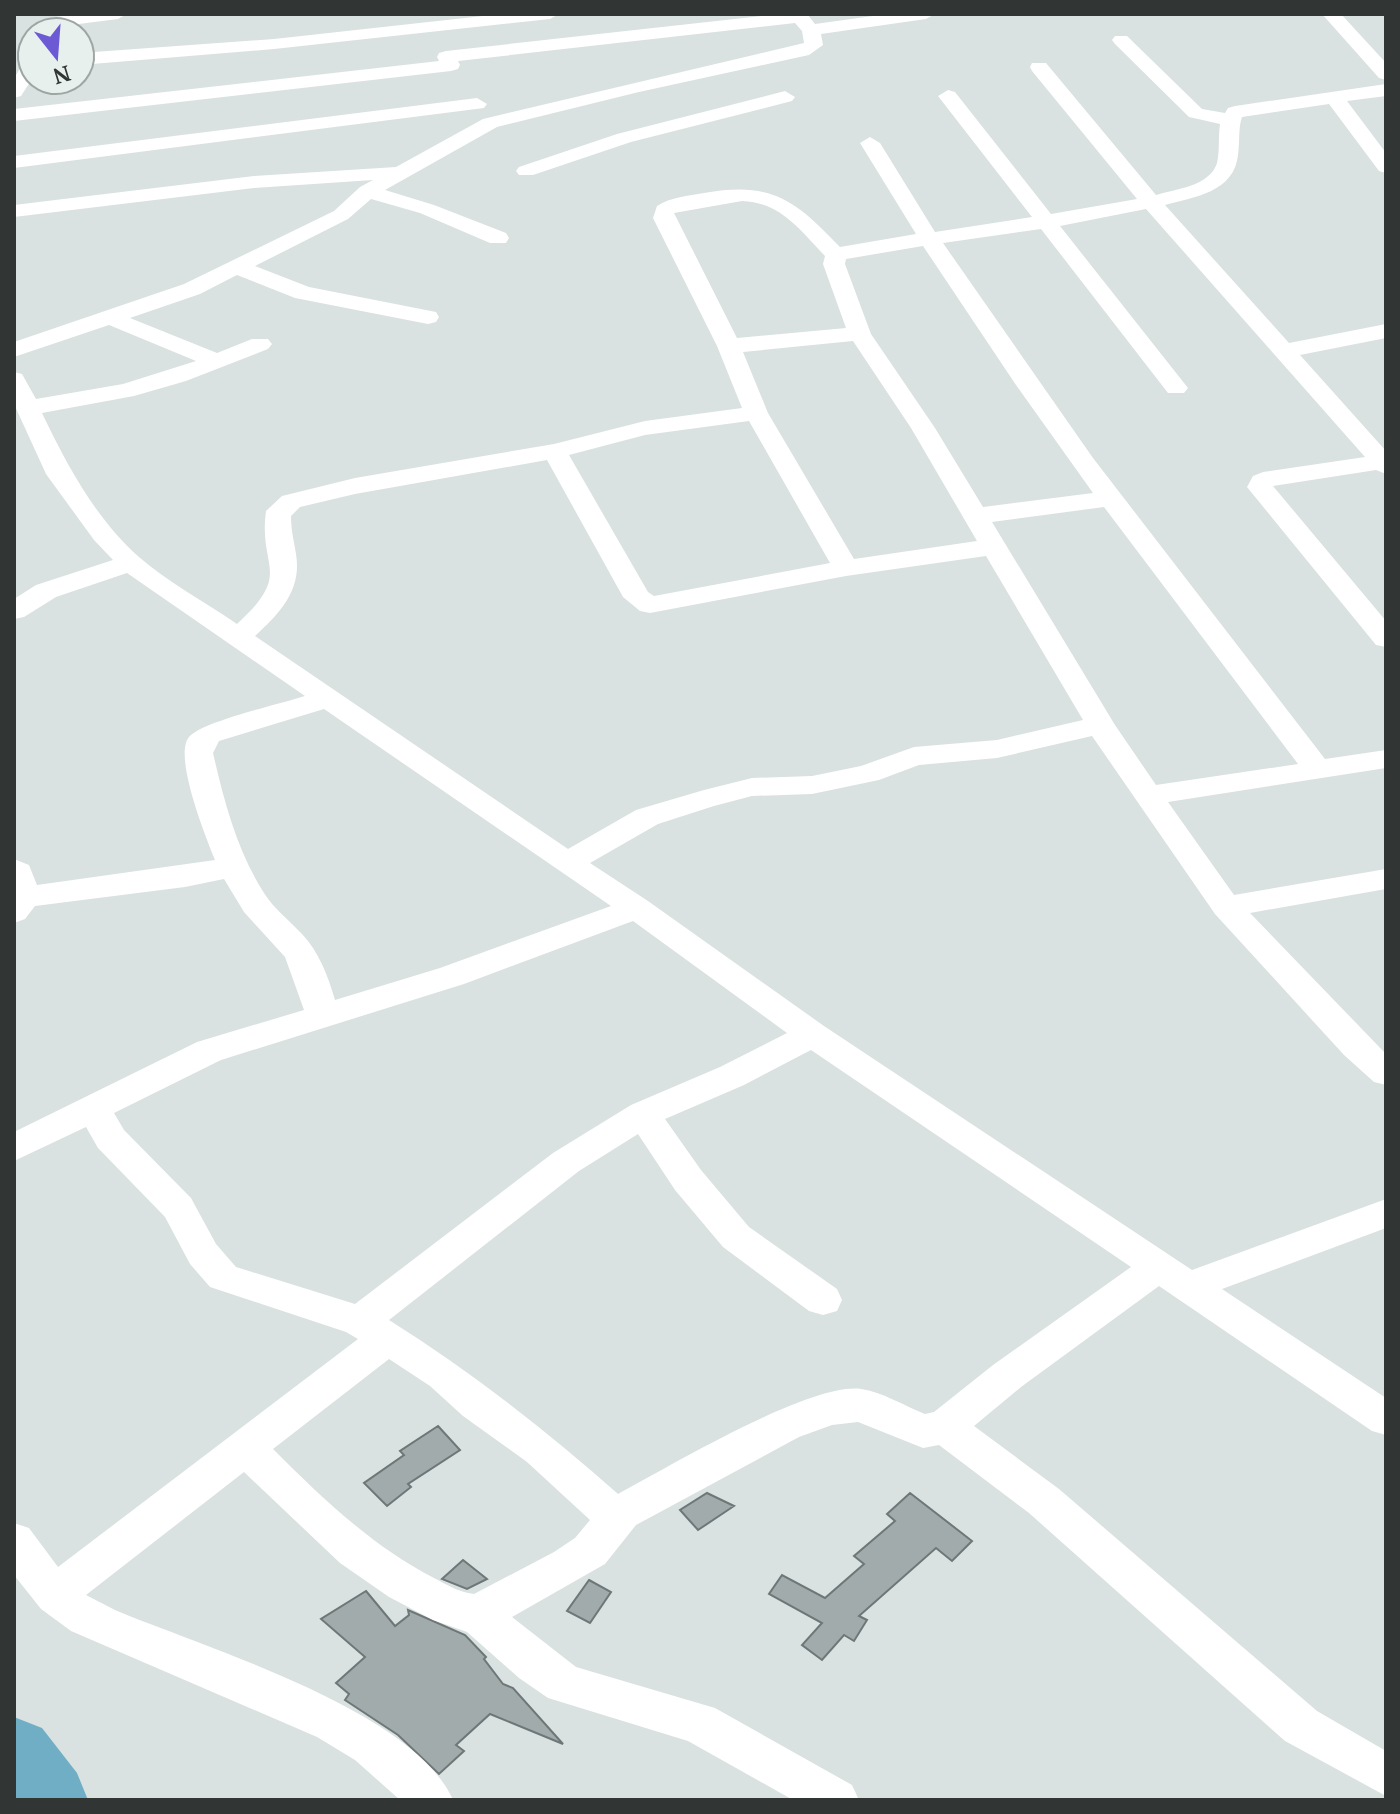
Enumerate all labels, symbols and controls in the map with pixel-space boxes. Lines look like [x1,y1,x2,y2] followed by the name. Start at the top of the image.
[16,16,96,96] north arrow
[49,59,74,92] text: N

